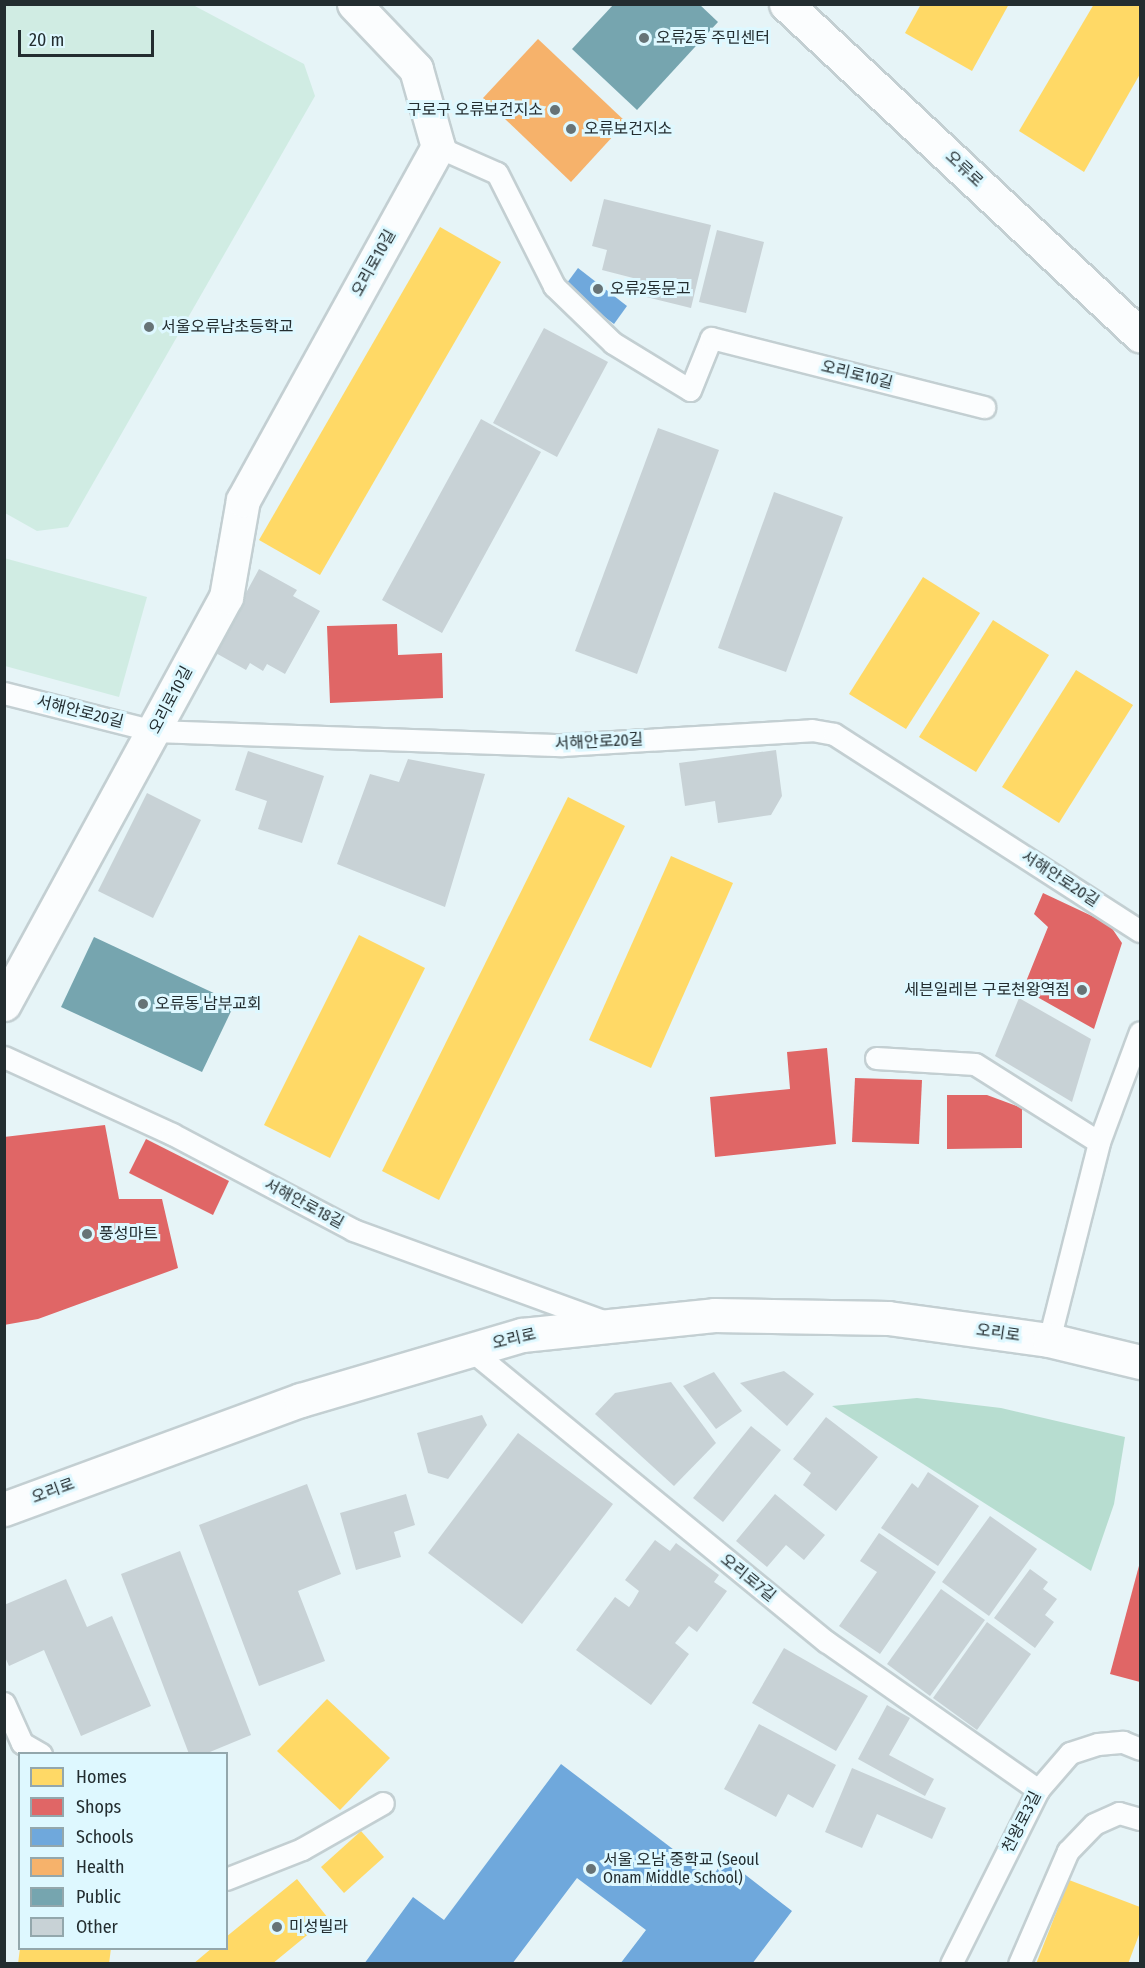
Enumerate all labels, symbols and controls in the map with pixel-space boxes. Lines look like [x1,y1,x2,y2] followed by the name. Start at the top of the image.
[21,18,158,56] scale bar
[656,28,770,48] place label: 오류2동 주민센터
[29,29,64,51] text: 20 m
[637,31,651,45] marker: 오류2동 주민센터
[407,100,543,120] place label: 구로구 오류보건지소
[548,103,562,117] marker: 구로구 오류보건지소
[584,119,672,139] place label: 오류보건지소
[562,120,580,138] marker: 오류보건지소
[941,147,987,191] street label: 오류로
[348,226,400,300] street label: 오리로10길
[610,279,691,299] place label: 오류2동문고
[591,282,605,296] marker: 오류2동문고
[161,317,293,337] place label: 서울오류남초등학교
[142,320,156,334] marker: 서울오류남초등학교
[819,357,895,393] street label: 오리로10길
[145,663,197,737] street label: 오리로10길
[35,692,125,732] street label: 서해안로20길
[554,730,644,754] street label: 서해안로20길
[1017,847,1103,911] street label: 서해안로20길
[904,980,1070,1000] place label: 세븐일레븐 구로천왕역점
[1075,983,1089,997] marker: 세븐일레븐 구로천왕역점
[155,994,262,1014] place label: 오류동 남부교회
[136,997,150,1011] marker: 오류동 남부교회
[261,1175,347,1233] street label: 서해안로18길
[99,1224,158,1244] place label: 풍성마트
[80,1227,94,1241] marker: 풍성마트
[975,1320,1021,1346] street label: 오리로
[490,1325,538,1353] street label: 오리로
[29,1474,77,1508] street label: 오리로
[717,1550,779,1606] street label: 오리로7길
[18,1752,228,1950] legend
[76,1766,127,1788] text: Homes
[998,1788,1046,1856] street label: 천왕로3길
[76,1796,121,1818] text: Shops
[76,1826,134,1848] text: Schools
[603,1850,759,1888] place label: 서울 오남 중학교 (Seoul Onam Middle School)
[76,1856,124,1878] text: Health
[584,1862,598,1876] marker: 서울 오남 중학교 (Seoul Onam Middle School)
[76,1886,121,1908] text: Public
[76,1916,118,1938] text: Other
[289,1917,348,1937] place label: 미성빌라
[270,1920,284,1934] marker: 미성빌라

